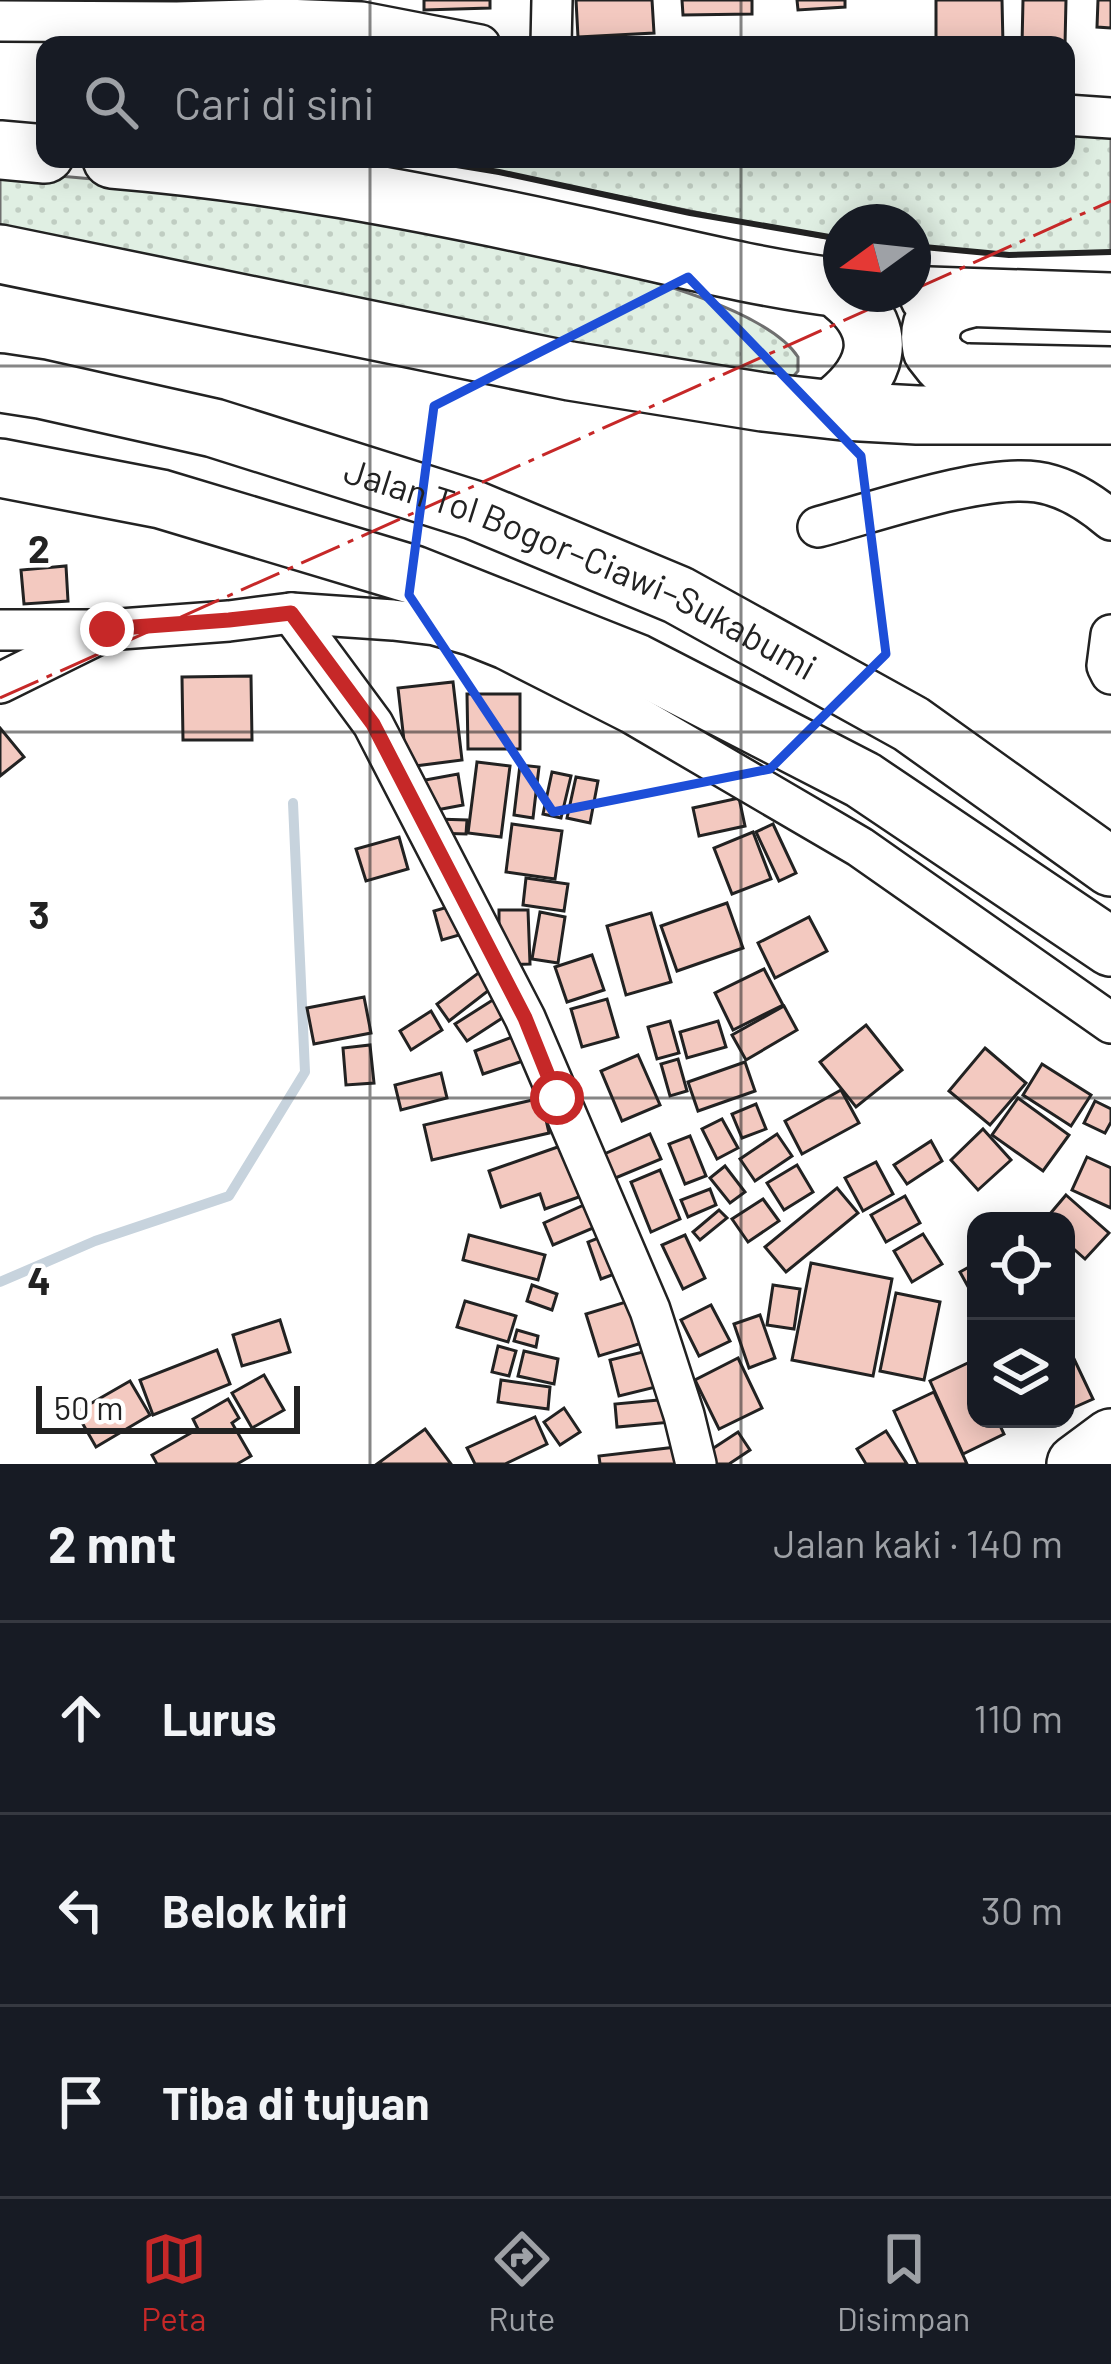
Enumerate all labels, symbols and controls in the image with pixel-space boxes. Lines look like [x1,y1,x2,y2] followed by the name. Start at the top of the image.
[36,36,1075,168] search box
[78,69,144,135] icon: search
[174,75,375,129] text: Cari di sini
[823,204,931,312] north arrow
[339,448,825,688] street label: Jalan Tol Bogor–Ciawi–Sukabumi
[28,524,50,571] text: 2
[80,602,134,656] route end
[28,890,50,937] text: 3
[530,1071,584,1125] route start
[967,1212,1075,1428] map controls
[967,1212,1075,1320] button: locate
[27,1256,51,1303] text: 4
[967,1320,1075,1428] button: layers
[36,1380,300,1433] scale bar
[54,1387,124,1427] text: 50 m
[48,1512,177,1573] text: 2 mnt
[773,1519,1063,1566] text: Jalan kaki · 140 m
[48,1685,114,1751] icon: ahead
[162,1691,277,1745] text: Lurus
[973,1694,1063,1741] text: 110 m
[48,1877,114,1943] icon: left
[162,1883,348,1937] text: Belok kiri
[981,1886,1063,1933] text: 30 m
[48,2069,114,2135] icon: arrive
[162,2075,430,2129] text: Tiba di tujuan
[141,2226,207,2338] tab: Peta
[488,2226,555,2338] tab: Rute
[837,2226,970,2338] tab: Disimpan

